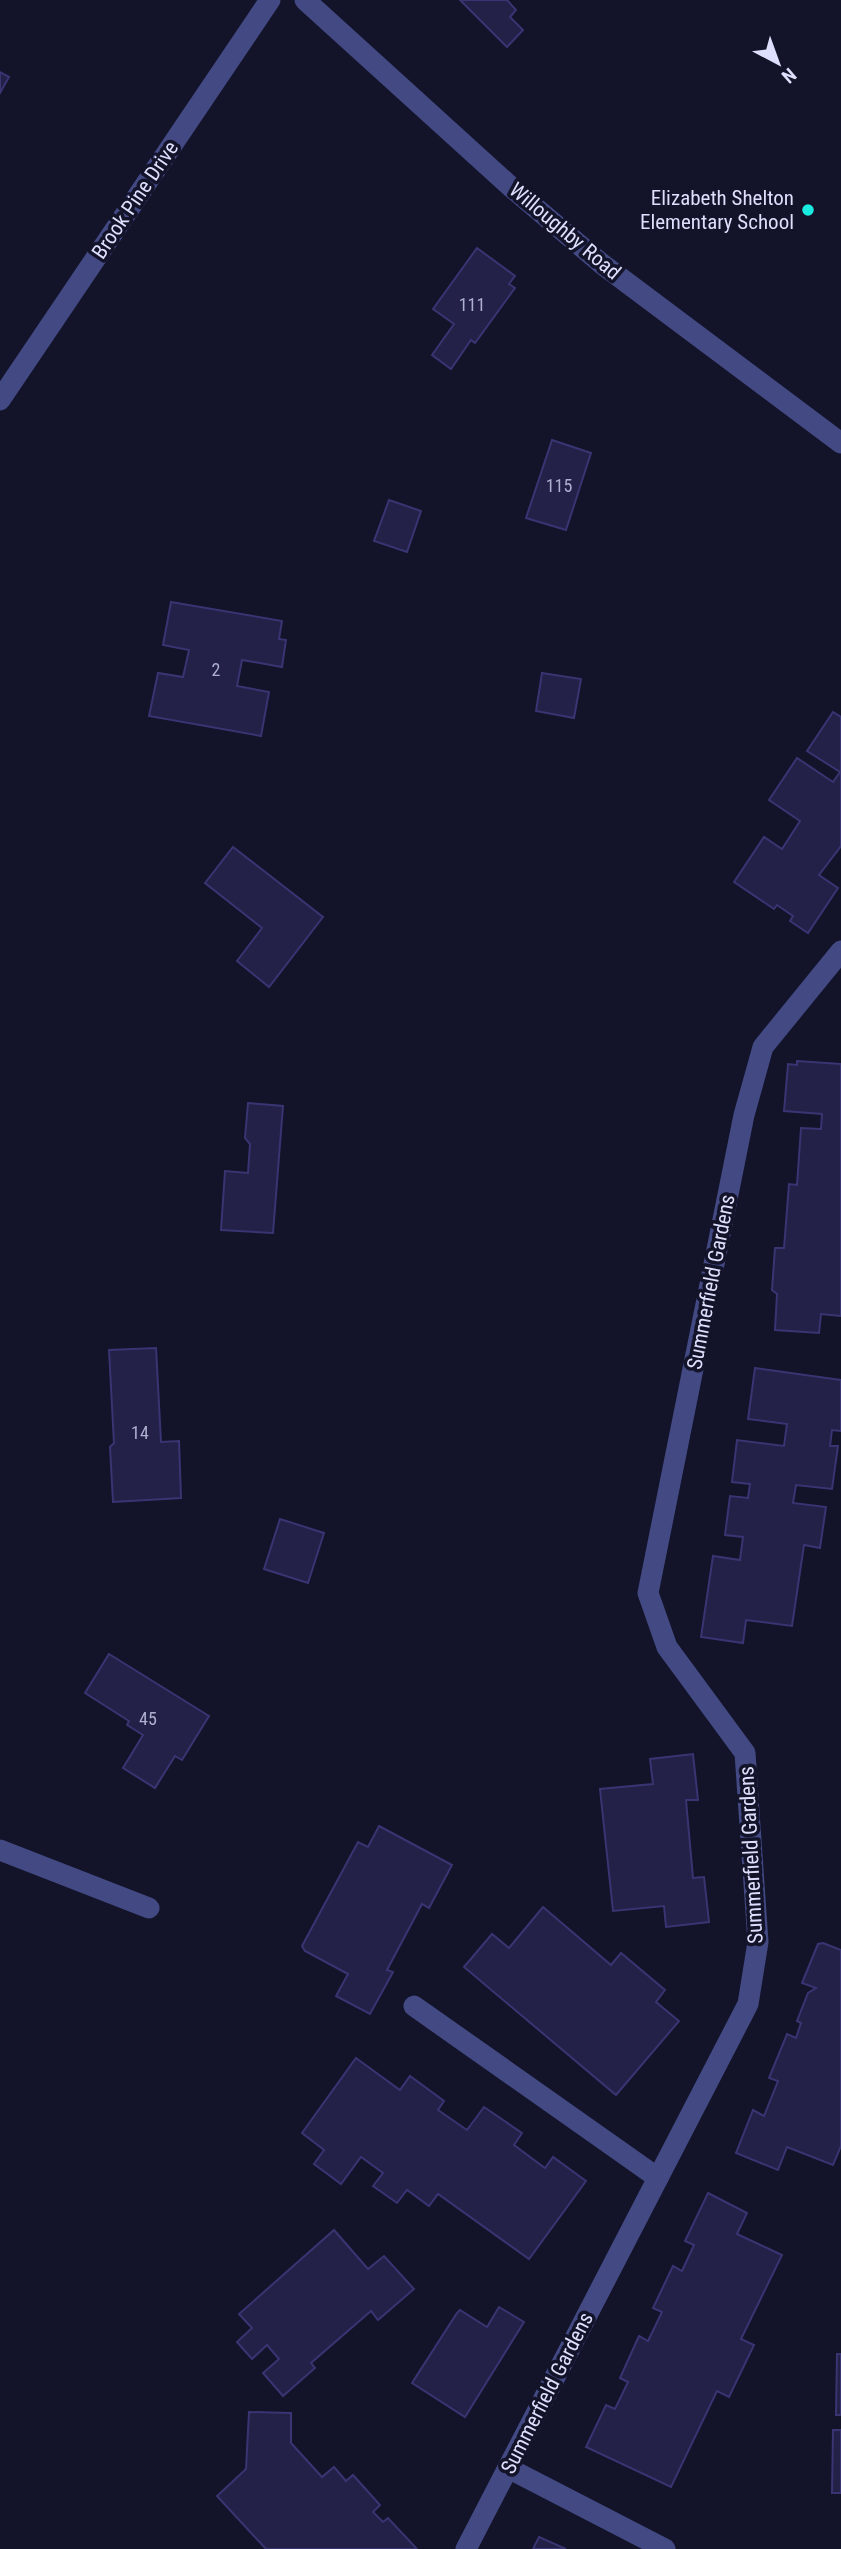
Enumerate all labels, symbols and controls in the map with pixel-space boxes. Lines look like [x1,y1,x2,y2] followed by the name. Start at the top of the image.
[743,28,813,98] north arrow
[777,63,801,88] text: N
[87,137,183,263] street label: Brook Pine Drive
[505,178,625,284] street label: Willoughby Road
[640,186,794,234] place label: Elizabeth Shelton Elementary School
[800,202,816,218] marker: Elizabeth Shelton Elementary School
[459,294,485,315] house number: 111
[546,475,572,496] house number: 115
[212,659,221,680] house number: 2
[682,1192,740,1372] street label: Summerfield Gardens
[131,1422,149,1443] house number: 14
[139,1708,157,1729] house number: 45
[734,1766,768,1944] street label: Summerfield Gardens
[496,2308,598,2478] street label: Summerfield Gardens

